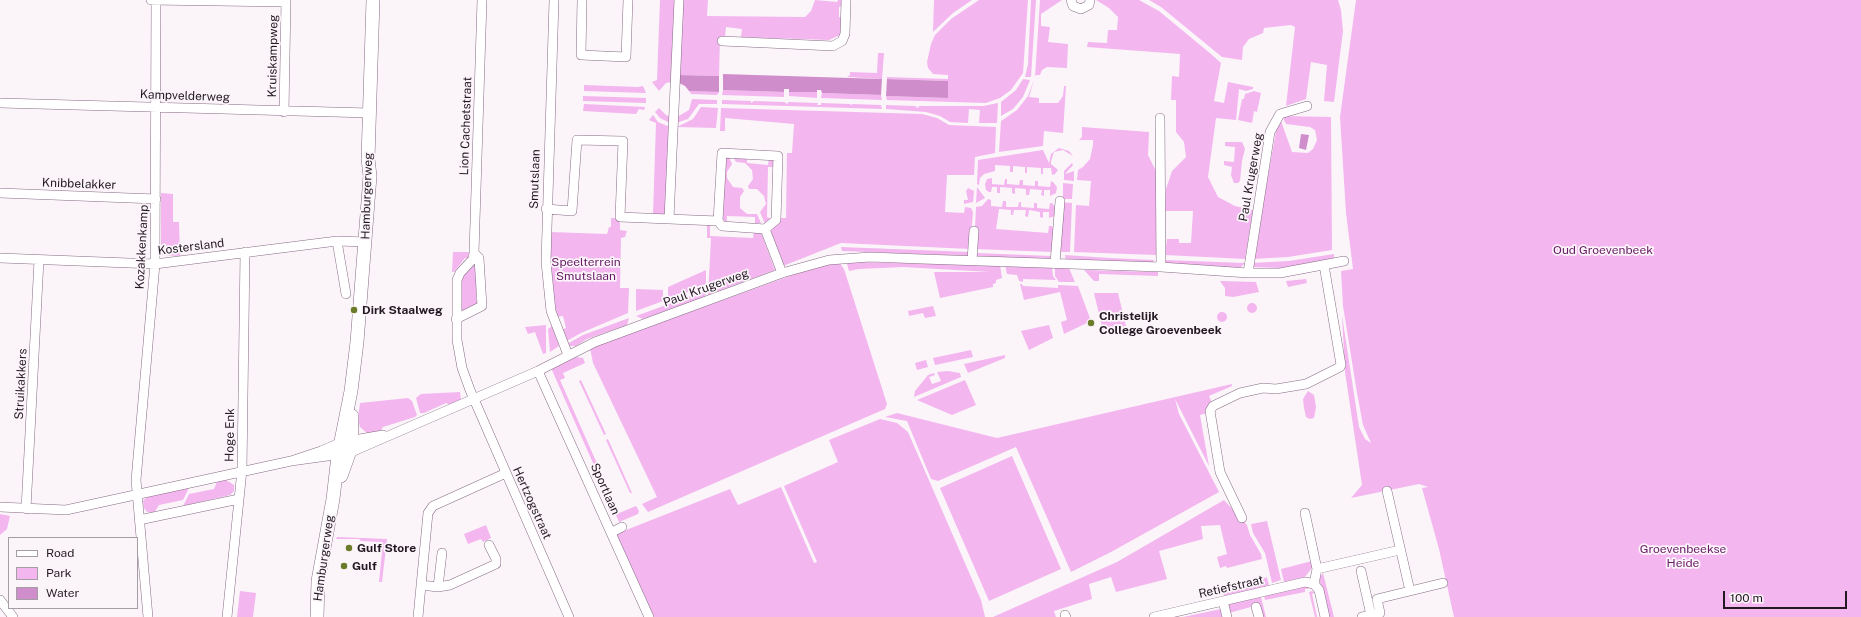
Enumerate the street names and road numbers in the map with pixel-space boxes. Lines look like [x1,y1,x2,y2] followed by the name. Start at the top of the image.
[265,14,281,98] street label: Kruiskampweg
[457,76,475,176] street label: Lion Cachetstraat
[140,87,230,105] street label: Kampvelderweg
[1236,131,1266,223] street label: Paul Krugerweg
[527,149,543,209] street label: Smutslaan
[358,152,376,240] street label: Hamburgerweg
[42,176,116,192] street label: Knibbelakker
[133,204,151,290] street label: Kozakkenkamp
[157,236,225,258] street label: Kostersland
[661,266,751,310] street label: Paul Krugerweg
[12,348,30,420] street label: Struikakkers
[222,408,238,462] street label: Hoge Enk
[587,461,623,517] street label: Sportlaan
[510,465,554,541] street label: Hertzogstraat
[311,514,337,602] street label: Hamburgerweg
[1197,573,1265,601] street label: Retiefstraat

